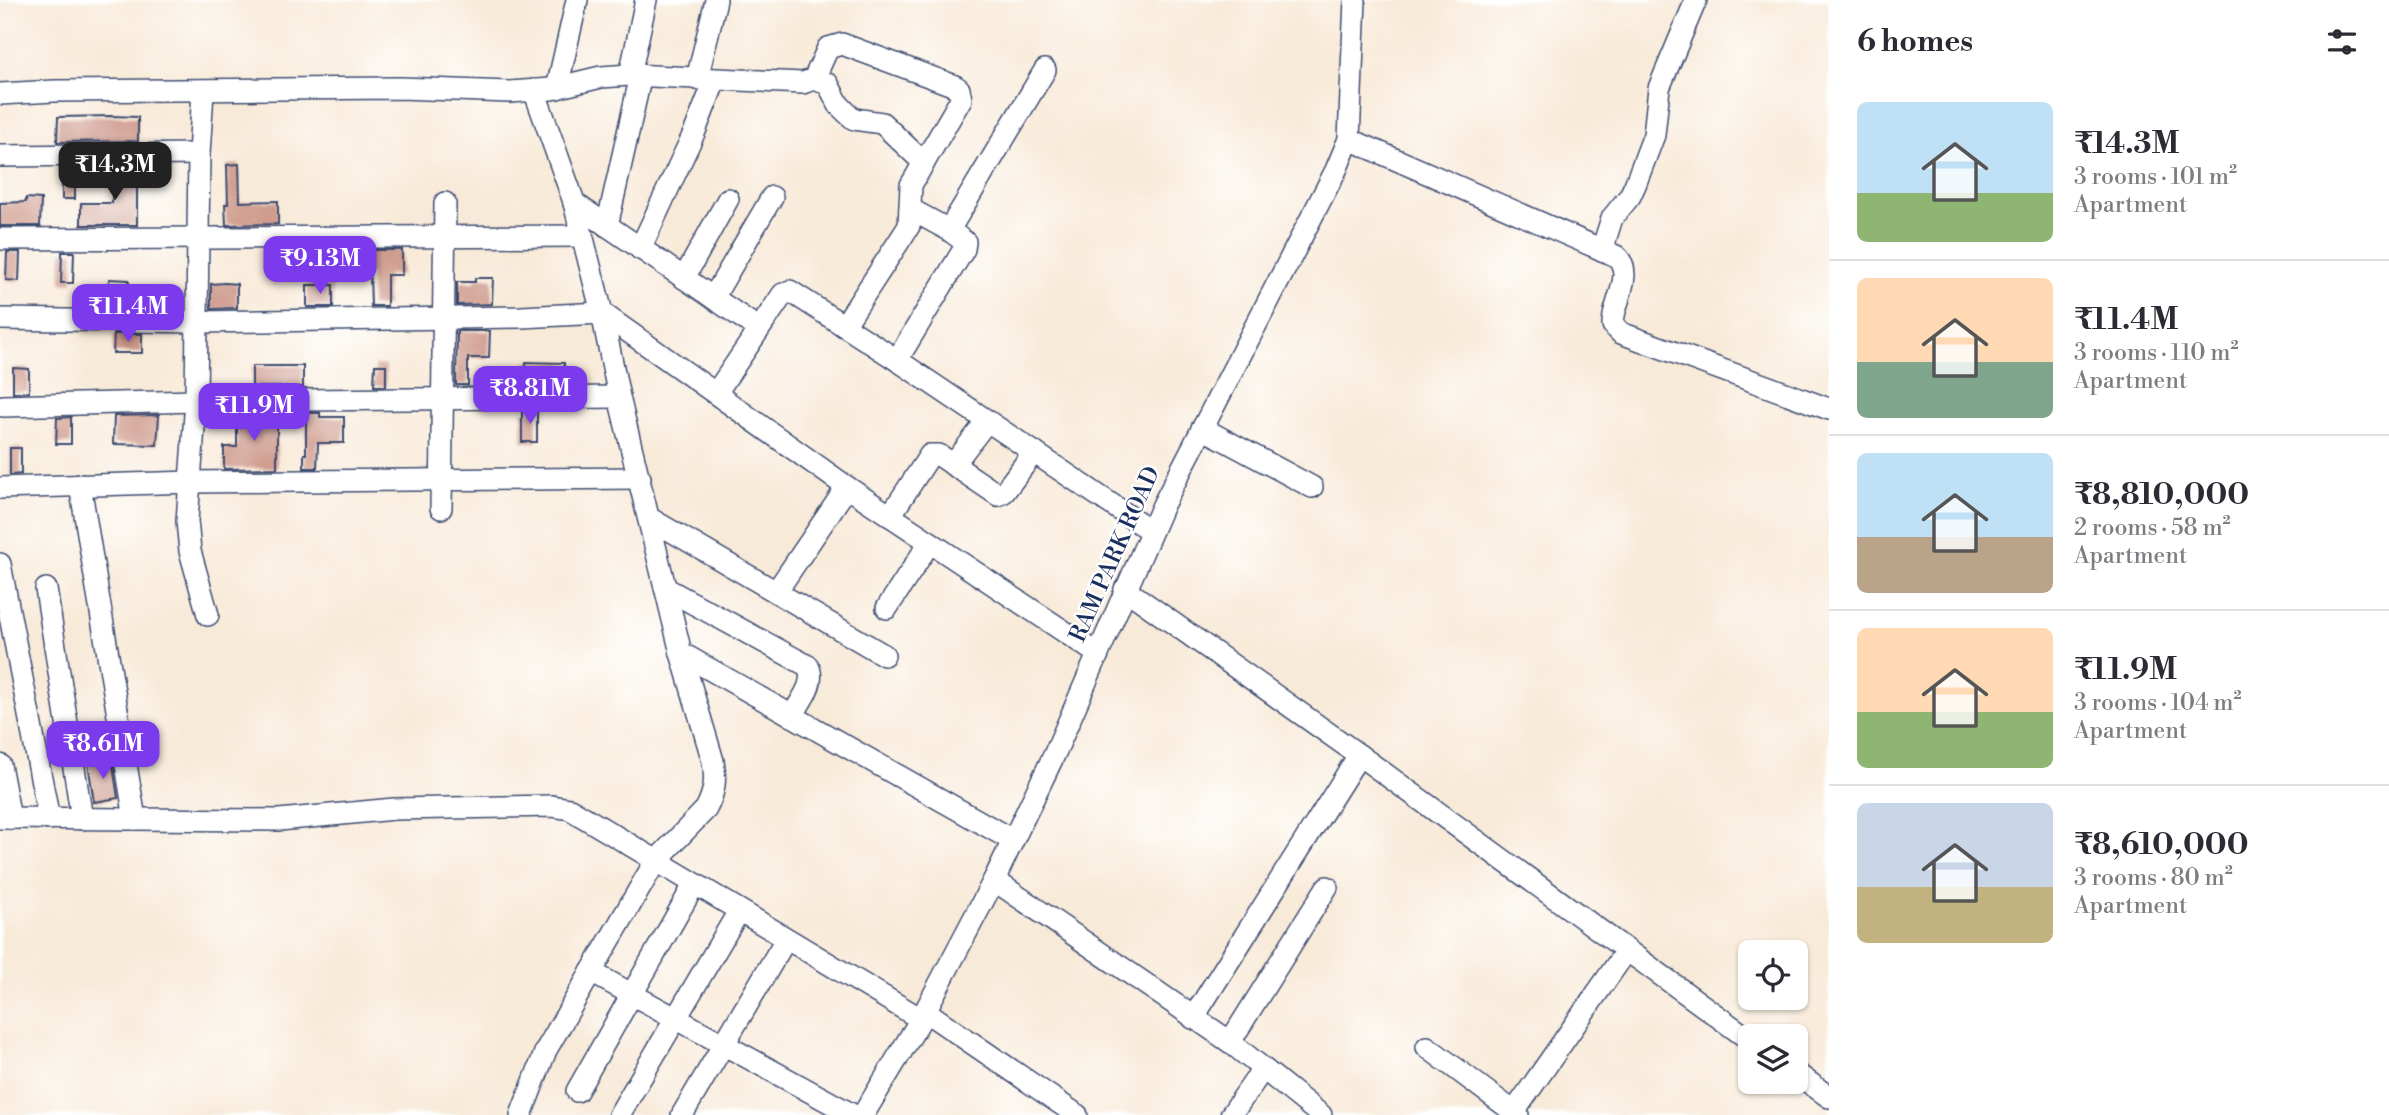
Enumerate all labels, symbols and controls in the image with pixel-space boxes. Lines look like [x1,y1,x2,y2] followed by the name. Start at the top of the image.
[1857,23,1973,61] text: 6 homes
[2323,23,2361,61] icon: filters
[2074,125,2179,163] text: ₹14.3M
[1913,130,1997,214] icon: home
[58,142,172,202] pin: ₹14.3M
[75,151,155,179] text: ₹14.3M
[2074,163,2237,191] text: 3 rooms · 101 m²
[2074,191,2187,219] text: Apartment
[263,236,377,296] pin: ₹9.13M
[279,245,361,273] text: ₹9.13M
[71,284,185,344] pin: ₹11.4M
[88,293,168,321] text: ₹11.4M
[2074,301,2178,339] text: ₹11.4M
[1913,306,1997,390] icon: home
[2074,339,2238,367] text: 3 rooms · 110 m²
[473,366,587,426] pin: ₹8.81M
[2074,367,2187,395] text: Apartment
[489,375,571,403] text: ₹8.81M
[197,384,311,443] pin: ₹11.9M
[214,392,294,420] text: ₹11.9M
[1064,462,1166,647] street label: RAM PARK ROAD
[2074,476,2249,514] text: ₹8,810,000
[1913,481,1997,565] icon: home
[2074,514,2231,542] text: 2 rooms · 58 m²
[2074,542,2187,570] text: Apartment
[2074,651,2177,689] text: ₹11.9M
[1913,656,1997,740] icon: home
[2074,689,2242,717] text: 3 rooms · 104 m²
[2074,717,2187,745] text: Apartment
[46,722,160,781] pin: ₹8.61M
[62,730,144,758] text: ₹8.61M
[2074,826,2248,864] text: ₹8,610,000
[1913,831,1997,915] icon: home
[2074,864,2233,892] text: 3 rooms · 80 m²
[2074,892,2187,920] text: Apartment
[1738,940,1808,1094] map controls
[1738,940,1808,1010] button: locate
[1738,1024,1808,1094] button: layers

